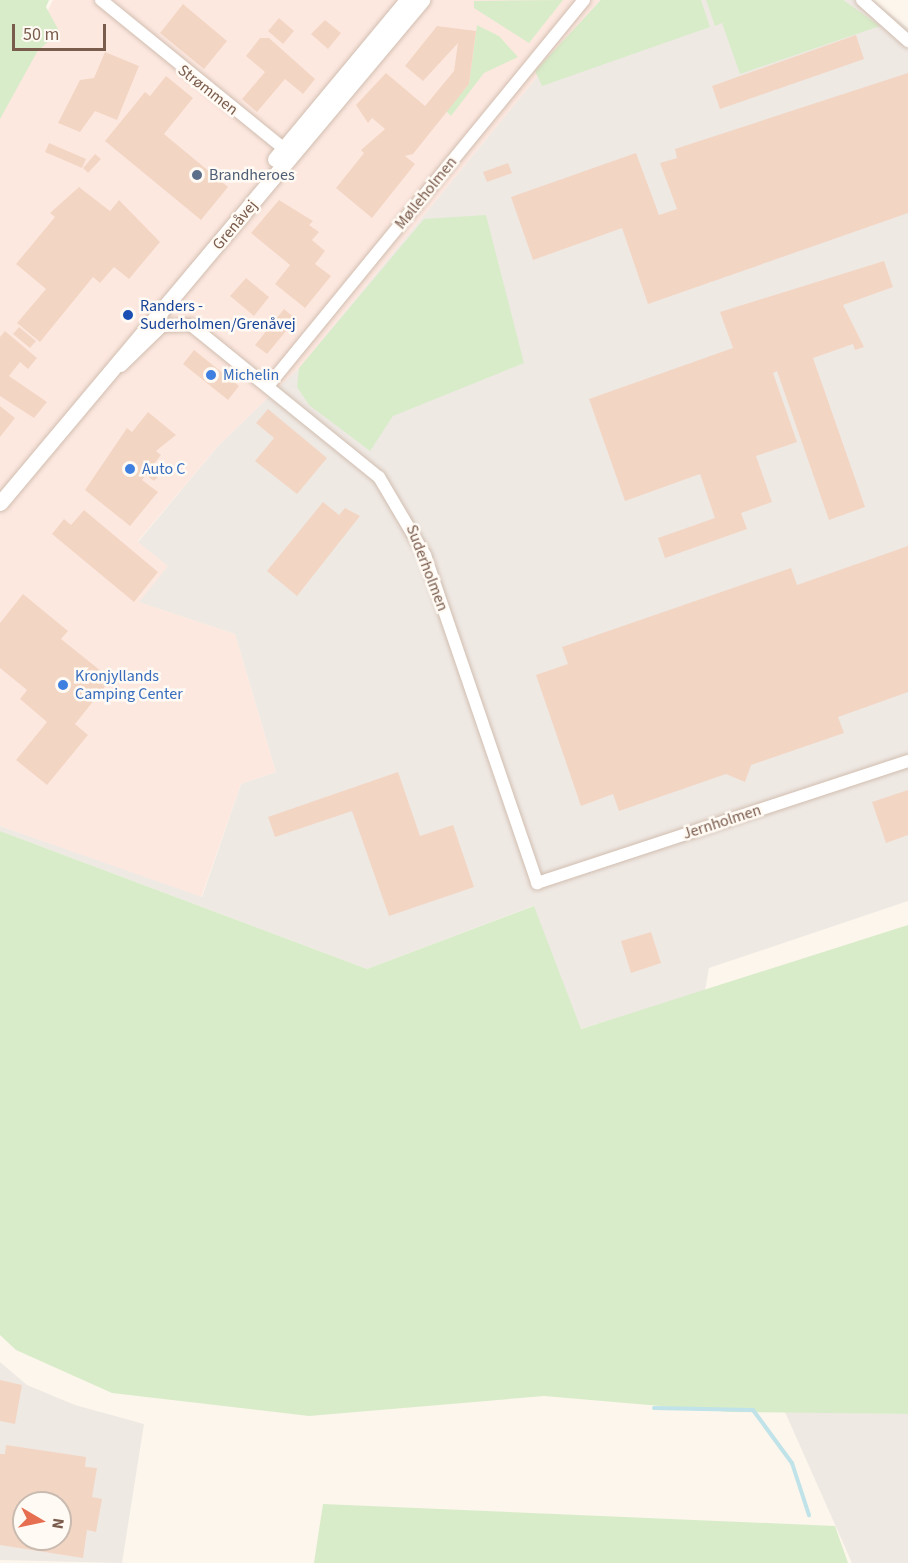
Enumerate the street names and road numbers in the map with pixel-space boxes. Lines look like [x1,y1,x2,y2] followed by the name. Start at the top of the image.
[174,61,242,119] street label: Strømmen
[391,153,461,233] street label: Mølleholmen
[209,196,261,254] street label: Grenåvej
[402,522,452,614] street label: Suderholmen
[680,800,764,844] street label: Jernholmen

